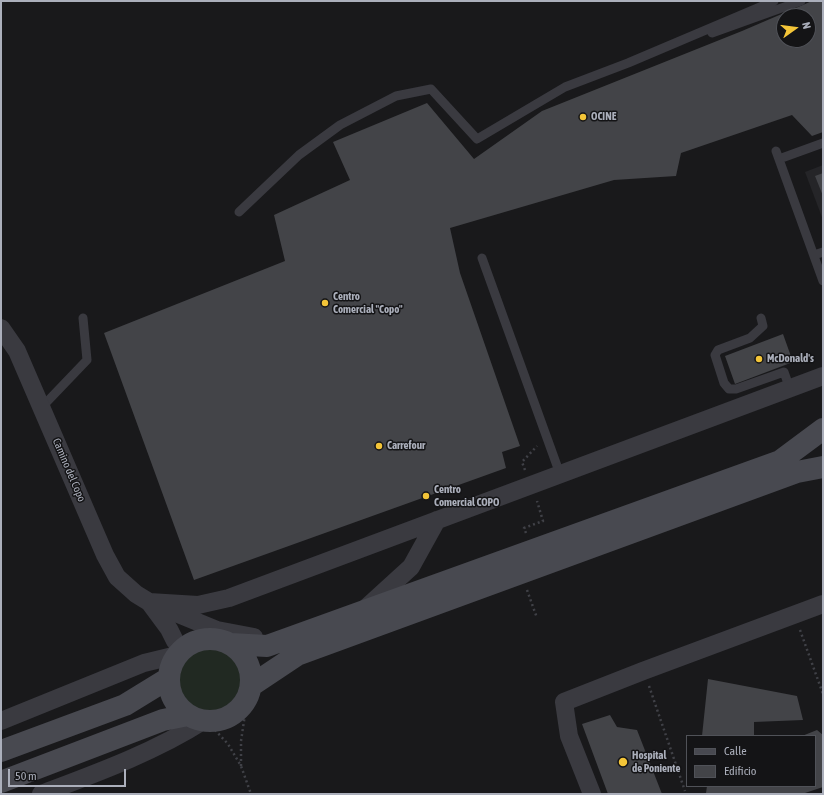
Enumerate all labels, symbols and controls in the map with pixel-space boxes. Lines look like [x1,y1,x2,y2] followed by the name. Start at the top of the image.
[776,8,816,48] north arrow
[800,21,813,30] text: N
[591,110,616,124] place label: OCINE
[578,112,588,122] marker: OCINE
[333,290,403,316] place label: Centro Comercial "Copo"
[320,298,330,308] marker: Centro Comercial "Copo"
[767,352,814,366] place label: McDonald's
[754,354,764,364] marker: McDonald's
[50,436,88,504] street label: Camino del Copo
[387,439,425,453] place label: Carrefour
[374,441,384,451] marker: Carrefour
[434,483,499,509] place label: Centro Comercial COPO
[421,491,431,501] marker: Centro Comercial COPO
[686,735,816,787] legend
[724,744,747,758] text: Calle
[632,749,680,775] place label: Hospital de Poniente
[617,756,629,768] marker: Hospital de Poniente
[10,761,128,787] scale bar
[724,764,756,778] text: Edificio
[15,769,37,783] text: 50 m

